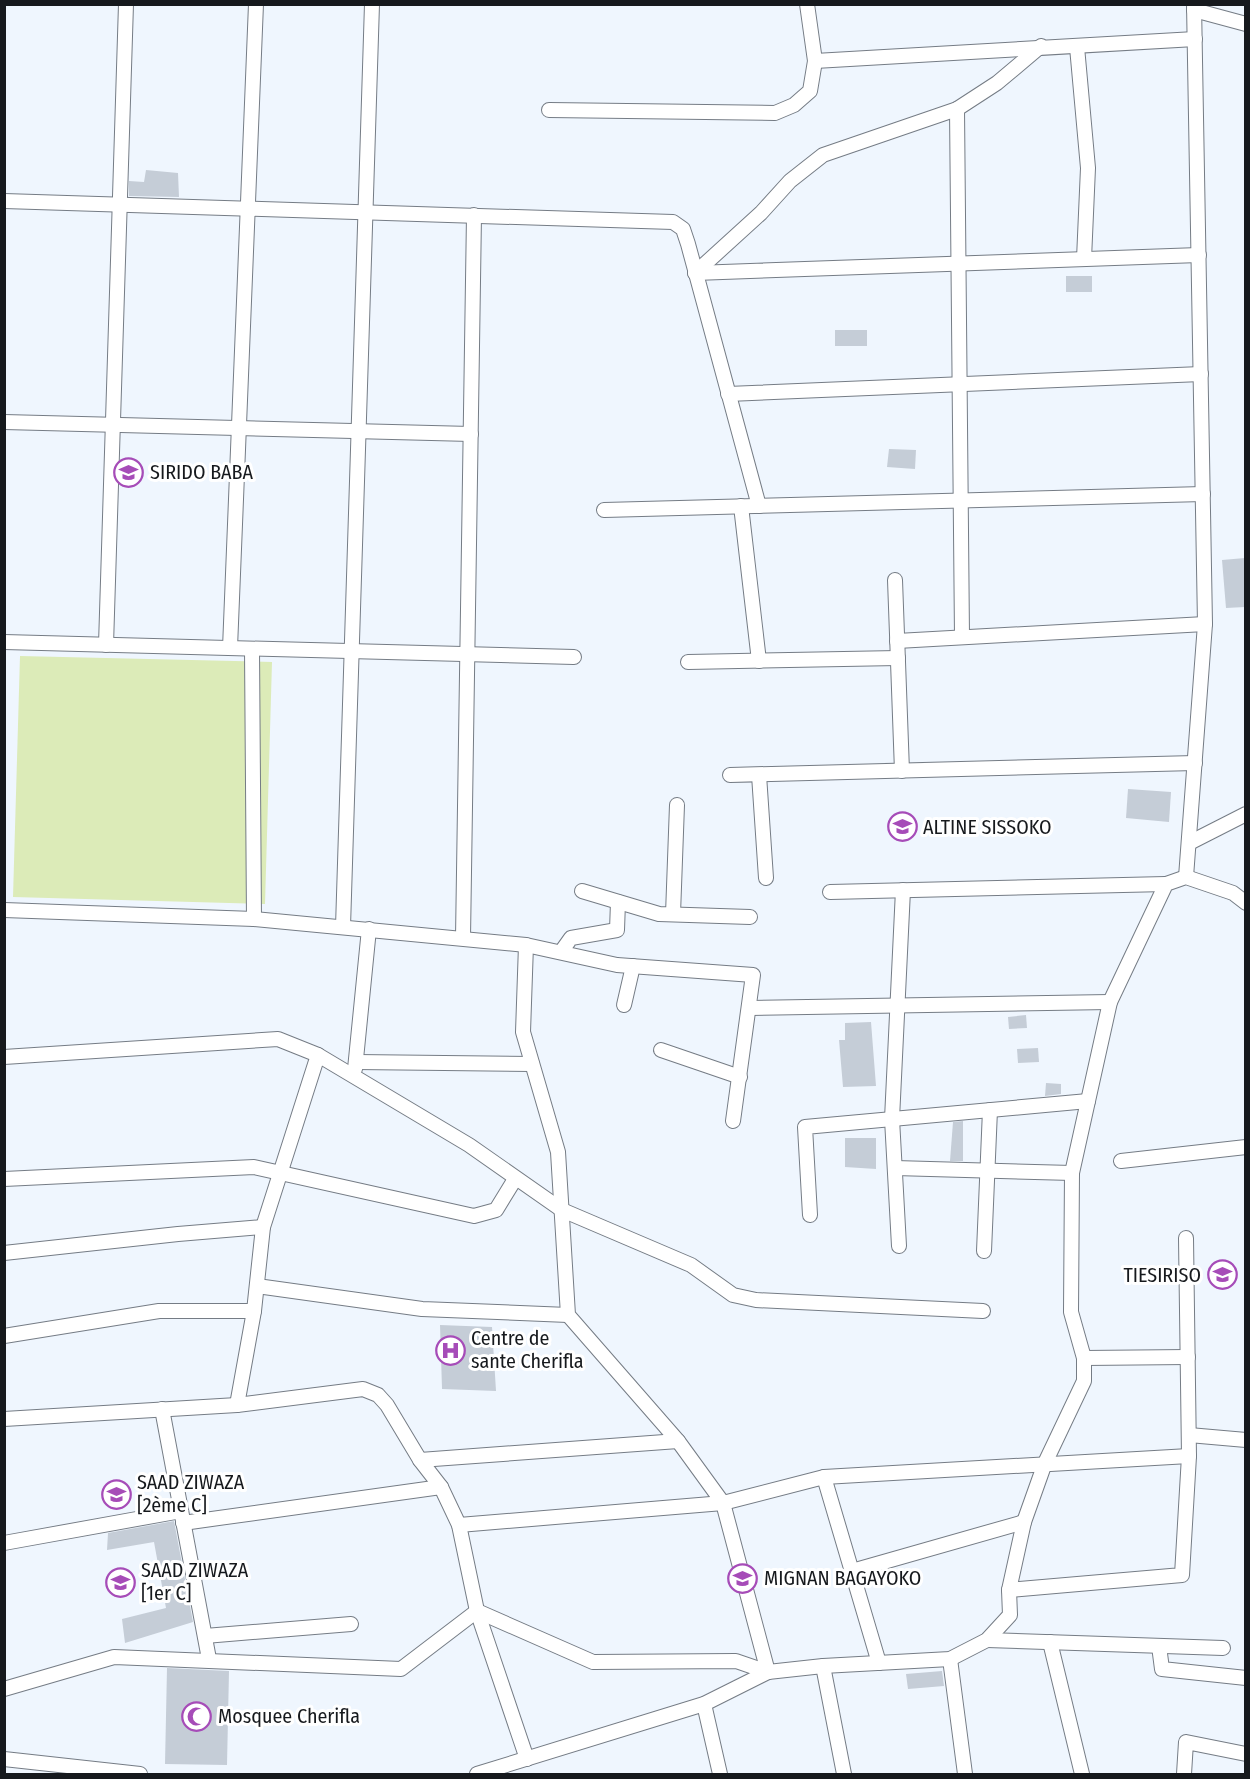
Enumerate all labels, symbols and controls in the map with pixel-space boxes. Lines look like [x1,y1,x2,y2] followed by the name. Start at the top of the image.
[113,456,145,488] school or university icon: SIRIDO BABA
[150,460,253,484] place label: SIRIDO BABA
[886,811,918,843] school or university icon: ALTINE SISSOKO
[923,815,1052,839] place label: ALTINE SISSOKO
[1206,1259,1238,1291] school or university icon: TIESIRISO
[1124,1263,1201,1287] place label: TIESIRISO
[471,1326,584,1373] place label: Centre de sante Cherifla
[434,1334,466,1366] hospital icon: Centre de sante Cherifla
[137,1470,245,1517] place label: SAAD ZIWAZA [2ème C]
[100,1478,132,1510] school or university icon: SAAD ZIWAZA [2ème C]
[141,1558,249,1605] place label: SAAD ZIWAZA [1er C]
[727,1562,759,1594] school or university icon: MIGNAN BAGAYOKO
[104,1566,136,1598] school or university icon: SAAD ZIWAZA [1er C]
[764,1566,921,1590] place label: MIGNAN BAGAYOKO
[181,1700,213,1732] mosque icon: Mosquee Cherifla
[218,1704,360,1728] place label: Mosquee Cherifla

